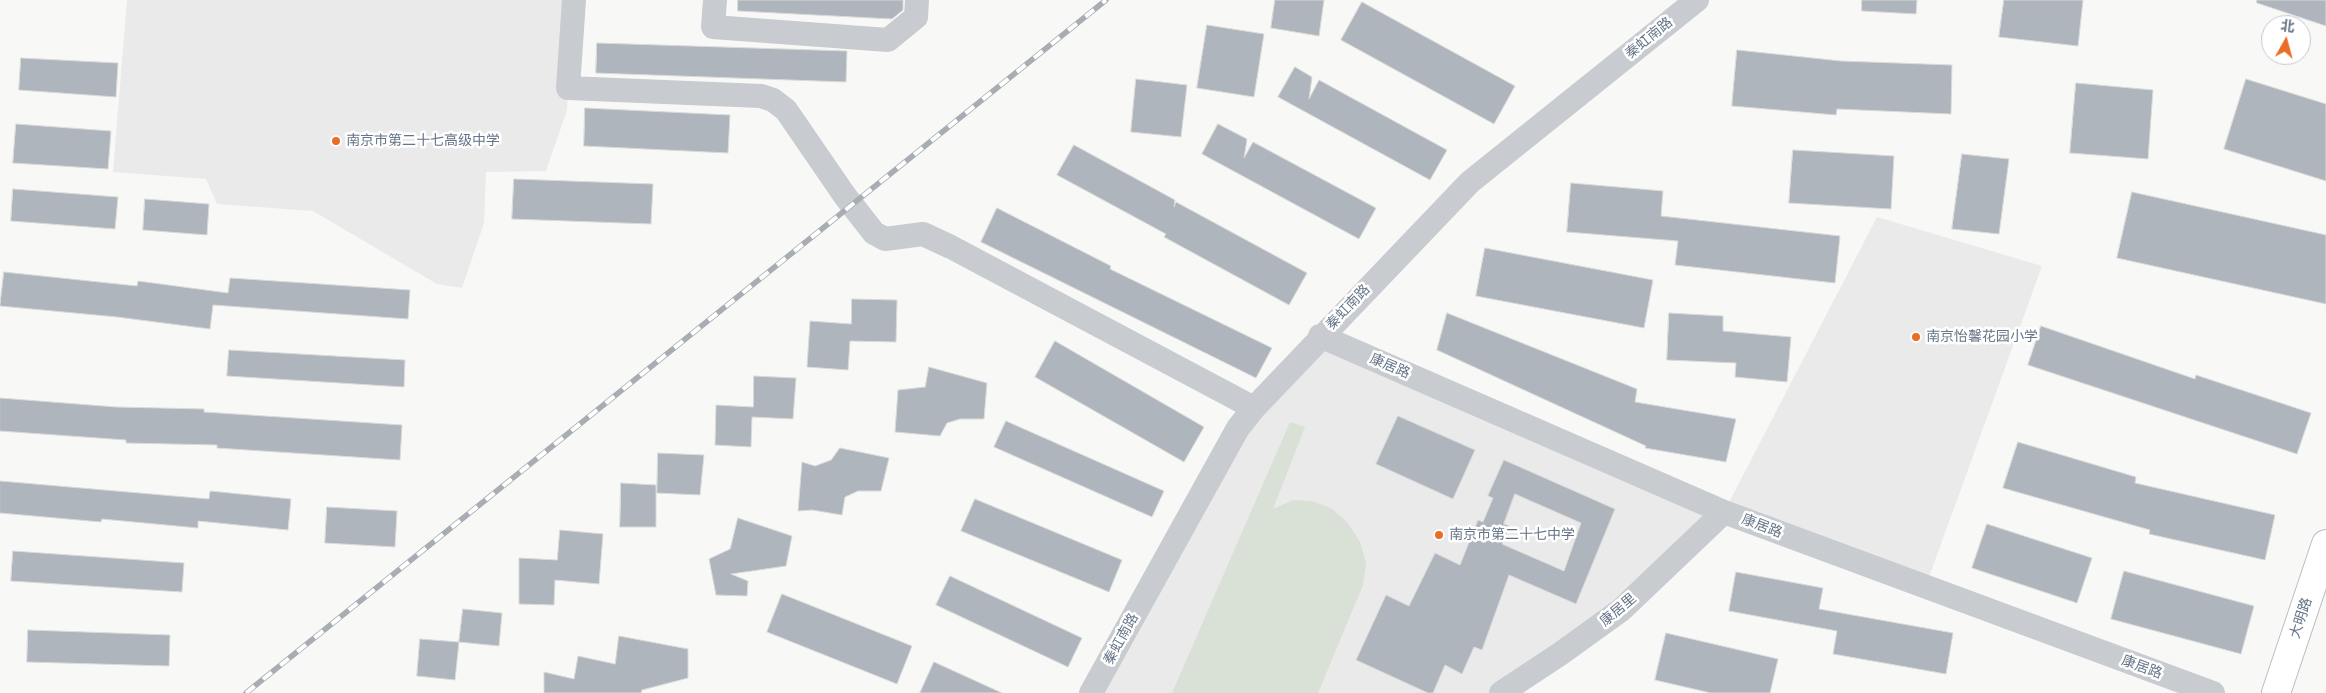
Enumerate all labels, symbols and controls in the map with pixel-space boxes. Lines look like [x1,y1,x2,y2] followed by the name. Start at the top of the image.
[1622,14,1676,62] street label: 秦虹南路
[2261,15,2311,65] north arrow
[2280,17,2296,35] text: 北
[346,133,500,149] place label: 南京市第二十七高级中学
[330,135,342,147] marker: 南京市第二十七高级中学
[1323,281,1373,333] street label: 秦虹南路
[1926,329,2038,345] place label: 南京怡馨花园小学
[1910,331,1922,343] marker: 南京怡馨花园小学
[1367,350,1413,382] street label: 康居路
[1739,511,1785,541] street label: 康居路
[1449,527,1575,543] place label: 南京市第二十七中学
[1433,529,1445,541] marker: 南京市第二十七中学
[1597,590,1639,630] street label: 康居里
[2287,595,2315,641] street label: 大明路
[1100,610,1142,668] street label: 秦虹南路
[2119,652,2165,682] street label: 康居路

